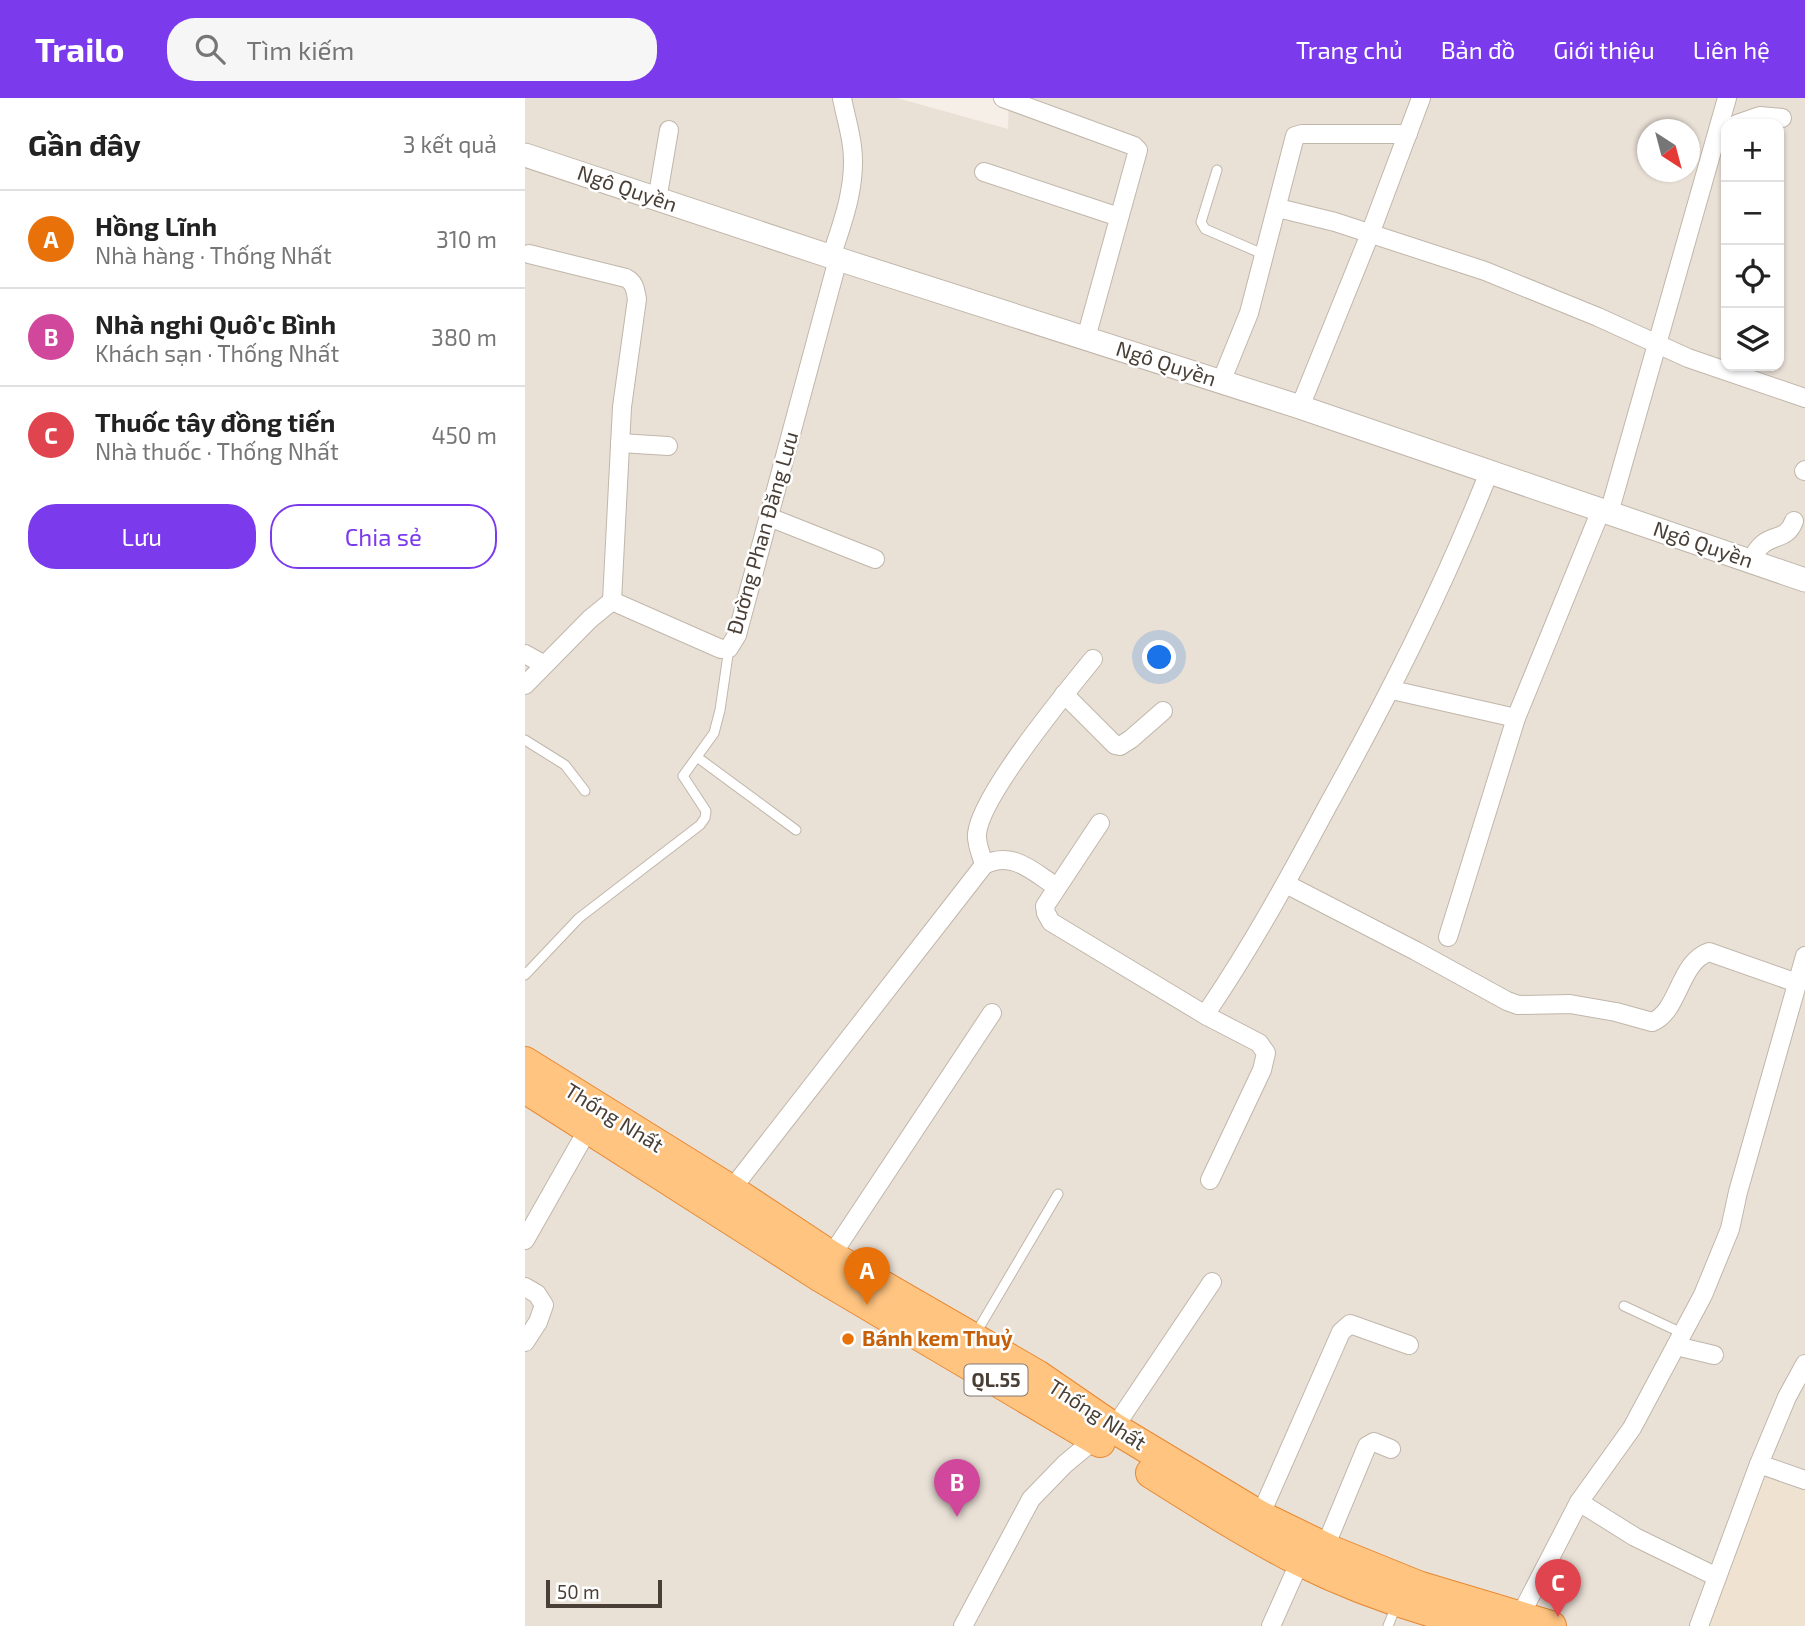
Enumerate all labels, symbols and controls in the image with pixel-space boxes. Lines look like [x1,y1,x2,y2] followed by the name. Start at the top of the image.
[167,18,657,81] search box
[35,29,125,69] text: Trailo
[191,30,229,68] icon: search
[247,34,354,65] text: Tìm kiếm
[1296,35,1403,64] text: Trang chủ
[1441,35,1515,64] text: Bản đồ
[1553,35,1655,64] text: Giới thiệu
[1693,35,1770,64] text: Liên hệ
[1637,119,1700,182] north arrow
[1721,119,1784,371] map controls
[1721,119,1784,182] button: +
[28,126,141,162] text: Gần đây
[403,130,497,158] text: 3 kết quả
[574,159,681,217] street label: Ngô Quyền
[1721,182,1784,245] button: −
[95,210,217,241] text: Hồng Lĩnh
[43,225,59,253] text: A
[436,225,497,253] text: 310 m
[95,241,332,269] text: Nhà hàng · Thống Nhất
[1721,245,1784,308] button: locate
[95,308,336,339] text: Nhà nghi Quô'c Bình
[1721,308,1784,371] button: layers
[44,323,58,351] text: B
[431,323,497,351] text: 380 m
[1113,335,1220,391] street label: Ngô Quyền
[95,339,339,367] text: Khách sạn · Thống Nhất
[95,406,335,437] text: Thuốc tây đồng tiến
[44,421,58,449] text: C
[431,421,497,449] text: 450 m
[721,428,802,637] street label: Đường Phan Đăng Lưu
[95,437,339,465] text: Nhà thuốc · Thống Nhất
[28,504,256,569] button: Lưu
[270,504,497,569] button: Chia sẻ
[1650,515,1757,573] street label: Ngô Quyền
[1142,640,1176,674] your location
[561,1077,669,1157] street label: Thống Nhất
[844,1247,890,1305] pin: A
[862,1325,1013,1351] place label: Bánh kem Thuỷ
[840,1331,856,1347] marker: Bánh kem Thuỷ
[965,1364,1028,1396] road number: QL.55
[1044,1373,1151,1455] street label: Thống Nhất
[934,1459,980,1517] pin: B
[1535,1559,1581,1617] pin: C
[546,1577,661,1609] scale bar
[557,1580,600,1603] text: 50 m

